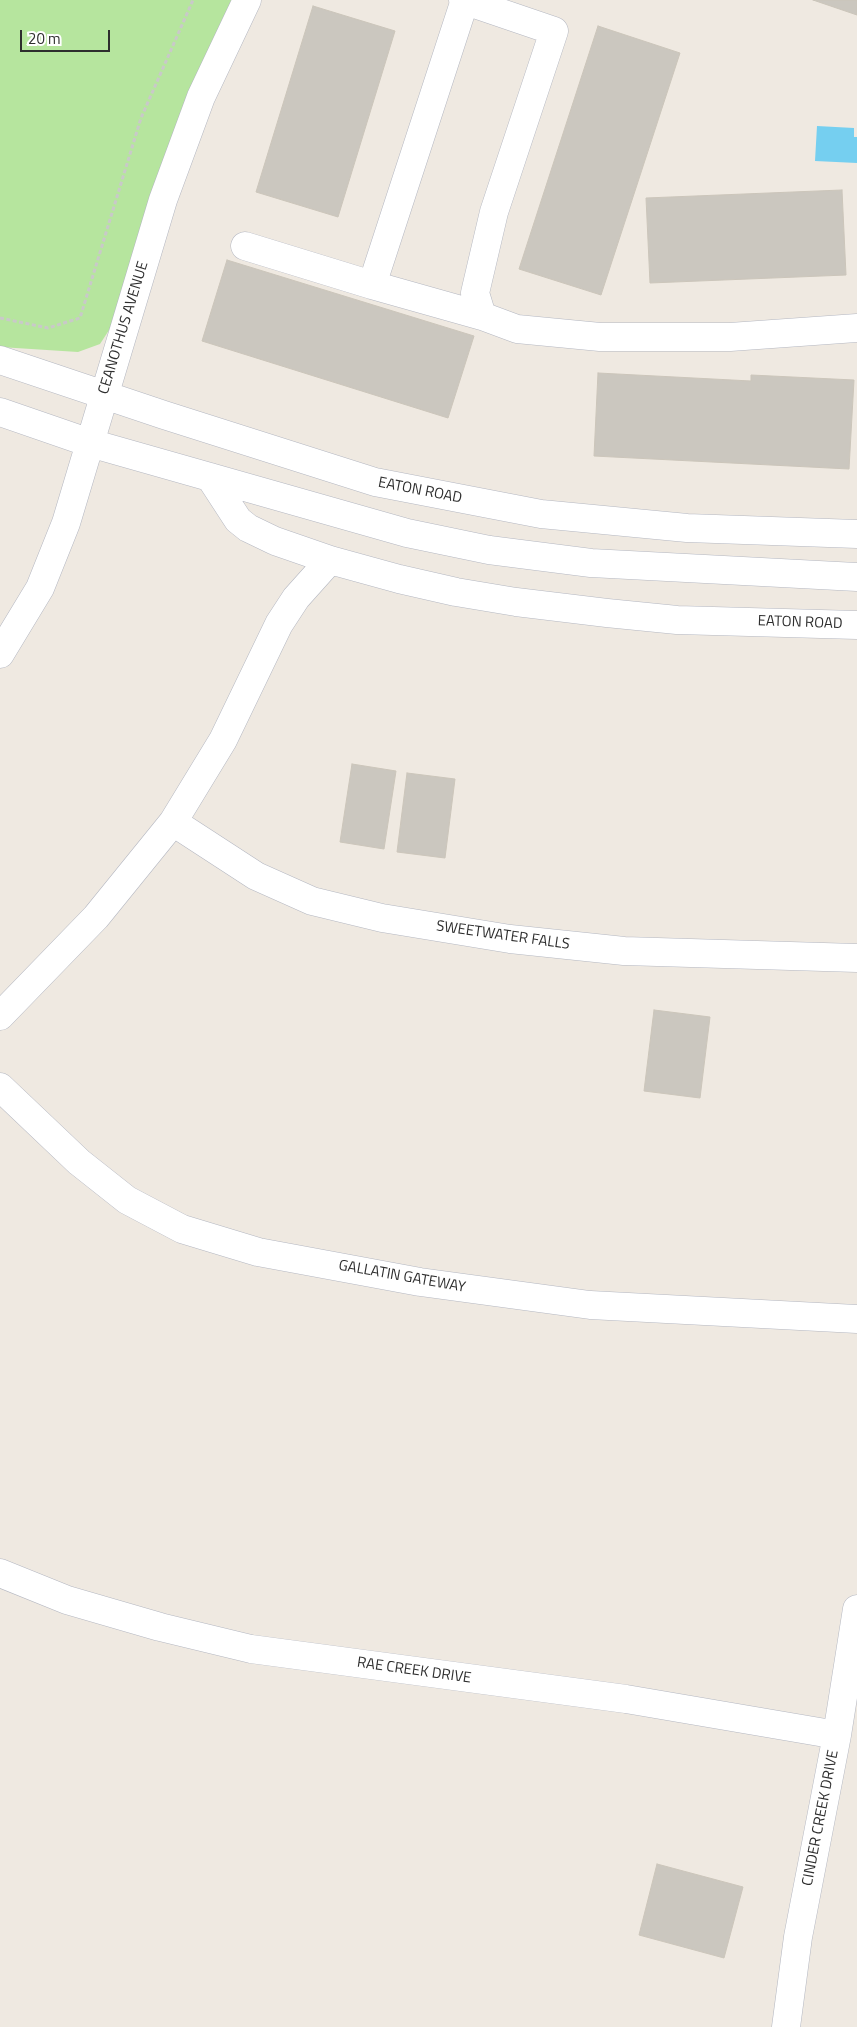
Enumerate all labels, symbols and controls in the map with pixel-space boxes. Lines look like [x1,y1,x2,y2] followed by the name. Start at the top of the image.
[22,20,112,52] scale bar
[28,27,61,50] text: 20 m
[95,259,153,397] street label: CEANOTHUS AVENUE
[377,474,463,508] street label: EATON ROAD
[757,613,843,633] street label: EATON ROAD
[435,918,571,954] street label: SWEETWATER FALLS
[337,1257,467,1297] street label: GALLATIN GATEWAY
[356,1654,472,1688] street label: RAE CREEK DRIVE
[799,1749,843,1887] street label: CINDER CREEK DRIVE

